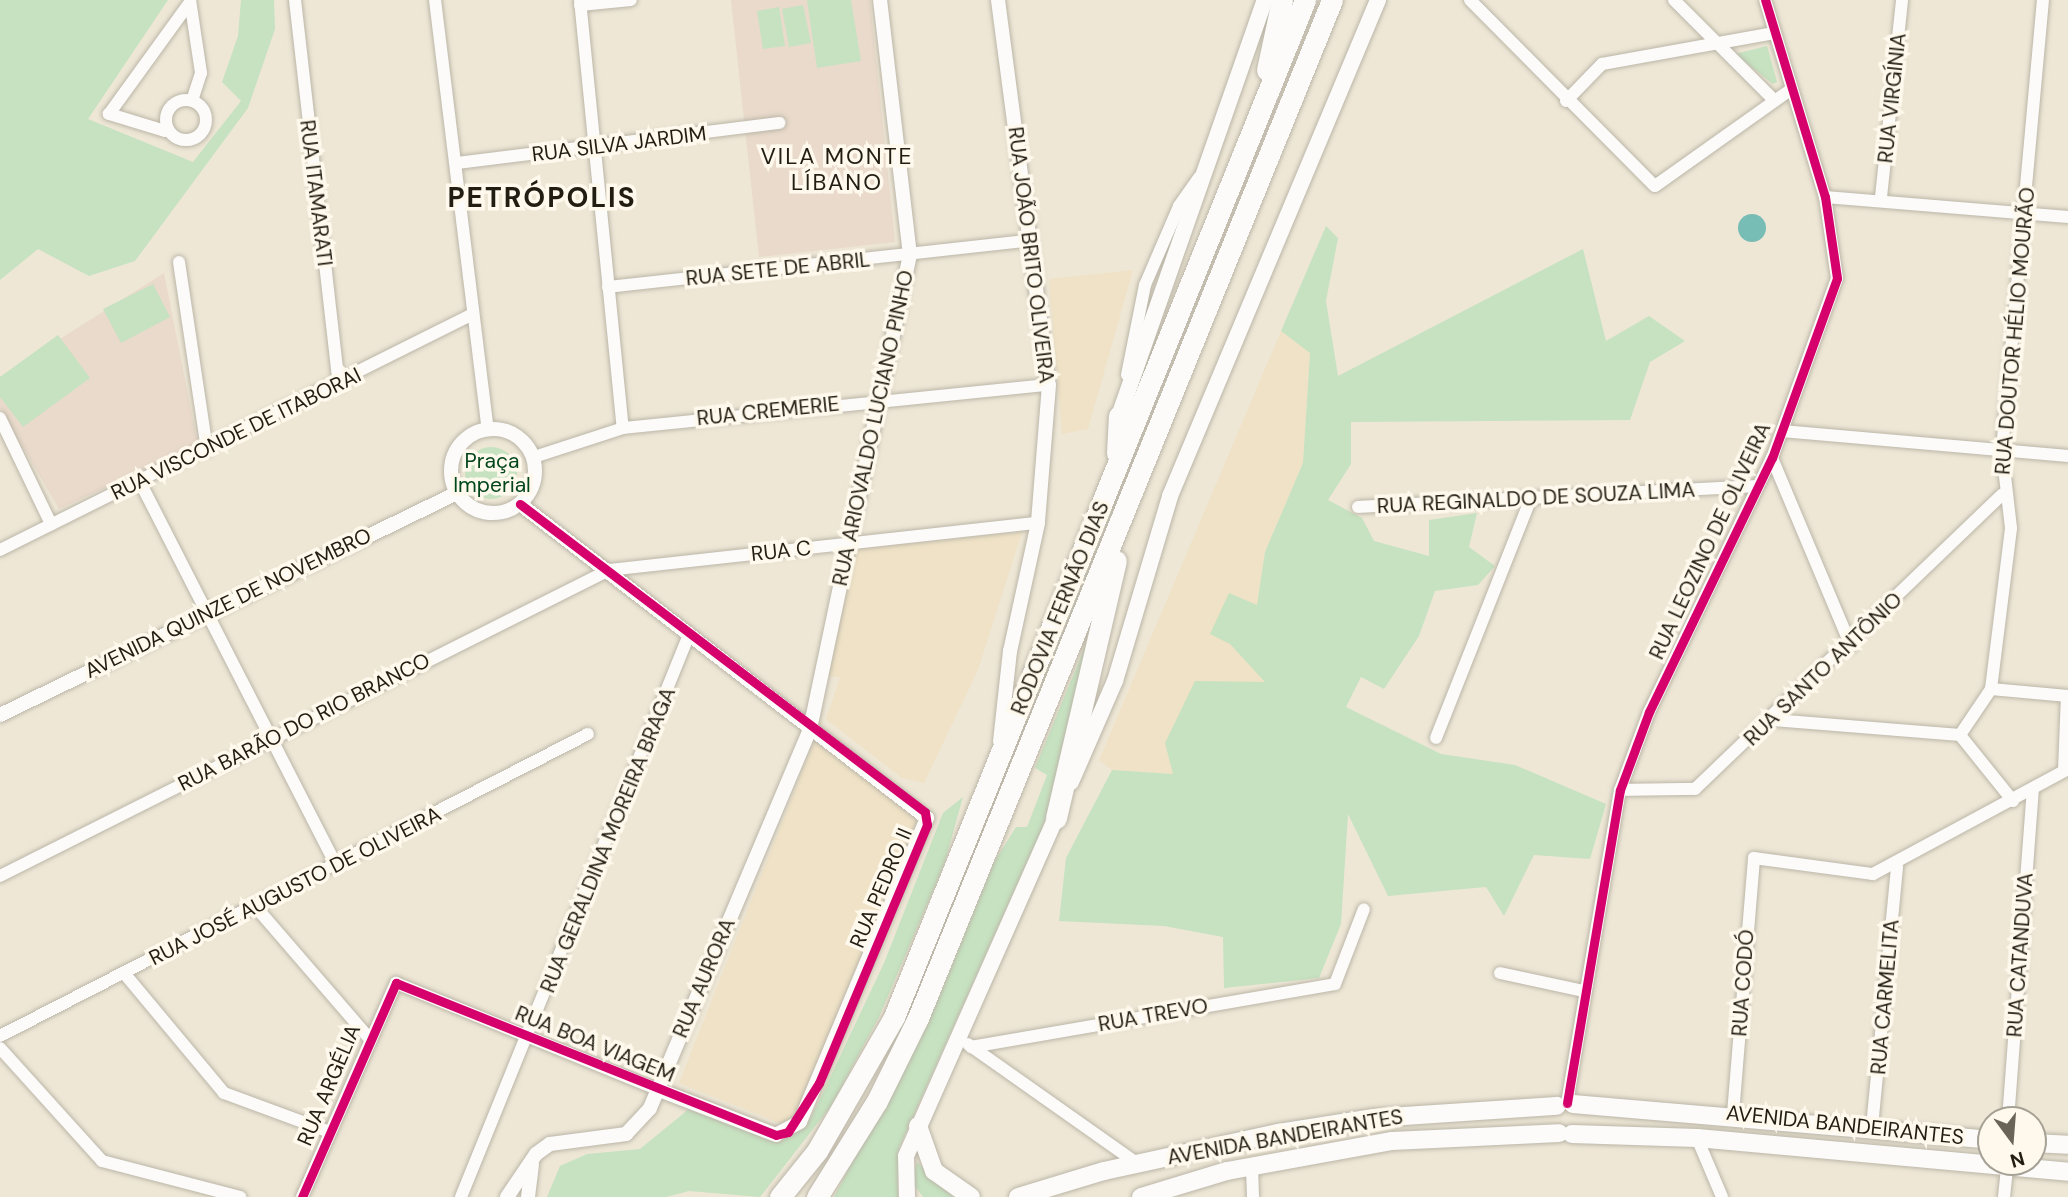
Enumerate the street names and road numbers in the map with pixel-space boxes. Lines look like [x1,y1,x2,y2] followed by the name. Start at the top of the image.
[1873,32,1911,164] street label: RUA VIRGÍNIA
[295,118,337,268] street label: RUA ITAMARATI
[530,121,708,167] street label: RUA SILVA JARDIM
[1003,125,1059,385] street label: RUA JOÃO BRITO OLIVEIRA
[1990,186,2040,476] street label: RUA DOUTOR HÉLIO MOURÃO
[685,247,871,291] street label: RUA SETE DE ABRIL
[827,268,919,588] street label: RUA ARIOVALDO LUCIANO PINHO
[107,362,365,506] street label: RUA VISCONDE DE ITABORAI
[695,391,841,431] street label: RUA CREMERIE
[1644,419,1776,663] street label: RUA LEOZINO DE OLIVEIRA
[1376,477,1696,519] street label: RUA REGINALDO DE SOUZA LIMA
[1006,498,1114,718] street label: RODOVIA FERNÃO DIAS
[81,523,375,683] street label: AVENIDA QUINZE DE NOVEMBRO
[750,535,812,567] street label: RUA C
[1739,587,1907,751] street label: RUA SANTO ANTÔNIO
[174,647,434,797] street label: RUA BARÃO DO RIO BRANCO
[535,684,681,996] street label: RUA GERALDINA MOREIRA BRAGA
[145,801,445,971] street label: RUA JOSÉ AUGUSTO DE OLIVEIRA
[844,824,918,952] street label: RUA PEDRO II
[2002,872,2038,1038] street label: RUA CATANDUVA
[668,914,740,1042] street label: RUA AURORA
[1866,918,1904,1076] street label: RUA CARMELITA
[1727,929,1759,1037] street label: RUA CODÓ
[1096,993,1210,1037] street label: RUA TREVO
[511,1000,679,1088] street label: RUA BOA VIAGEM
[292,1021,366,1149] street label: RUA ARGÉLIA
[1725,1100,1965,1150] street label: AVENIDA BANDEIRANTES
[1165,1104,1405,1170] street label: AVENIDA BANDEIRANTES

